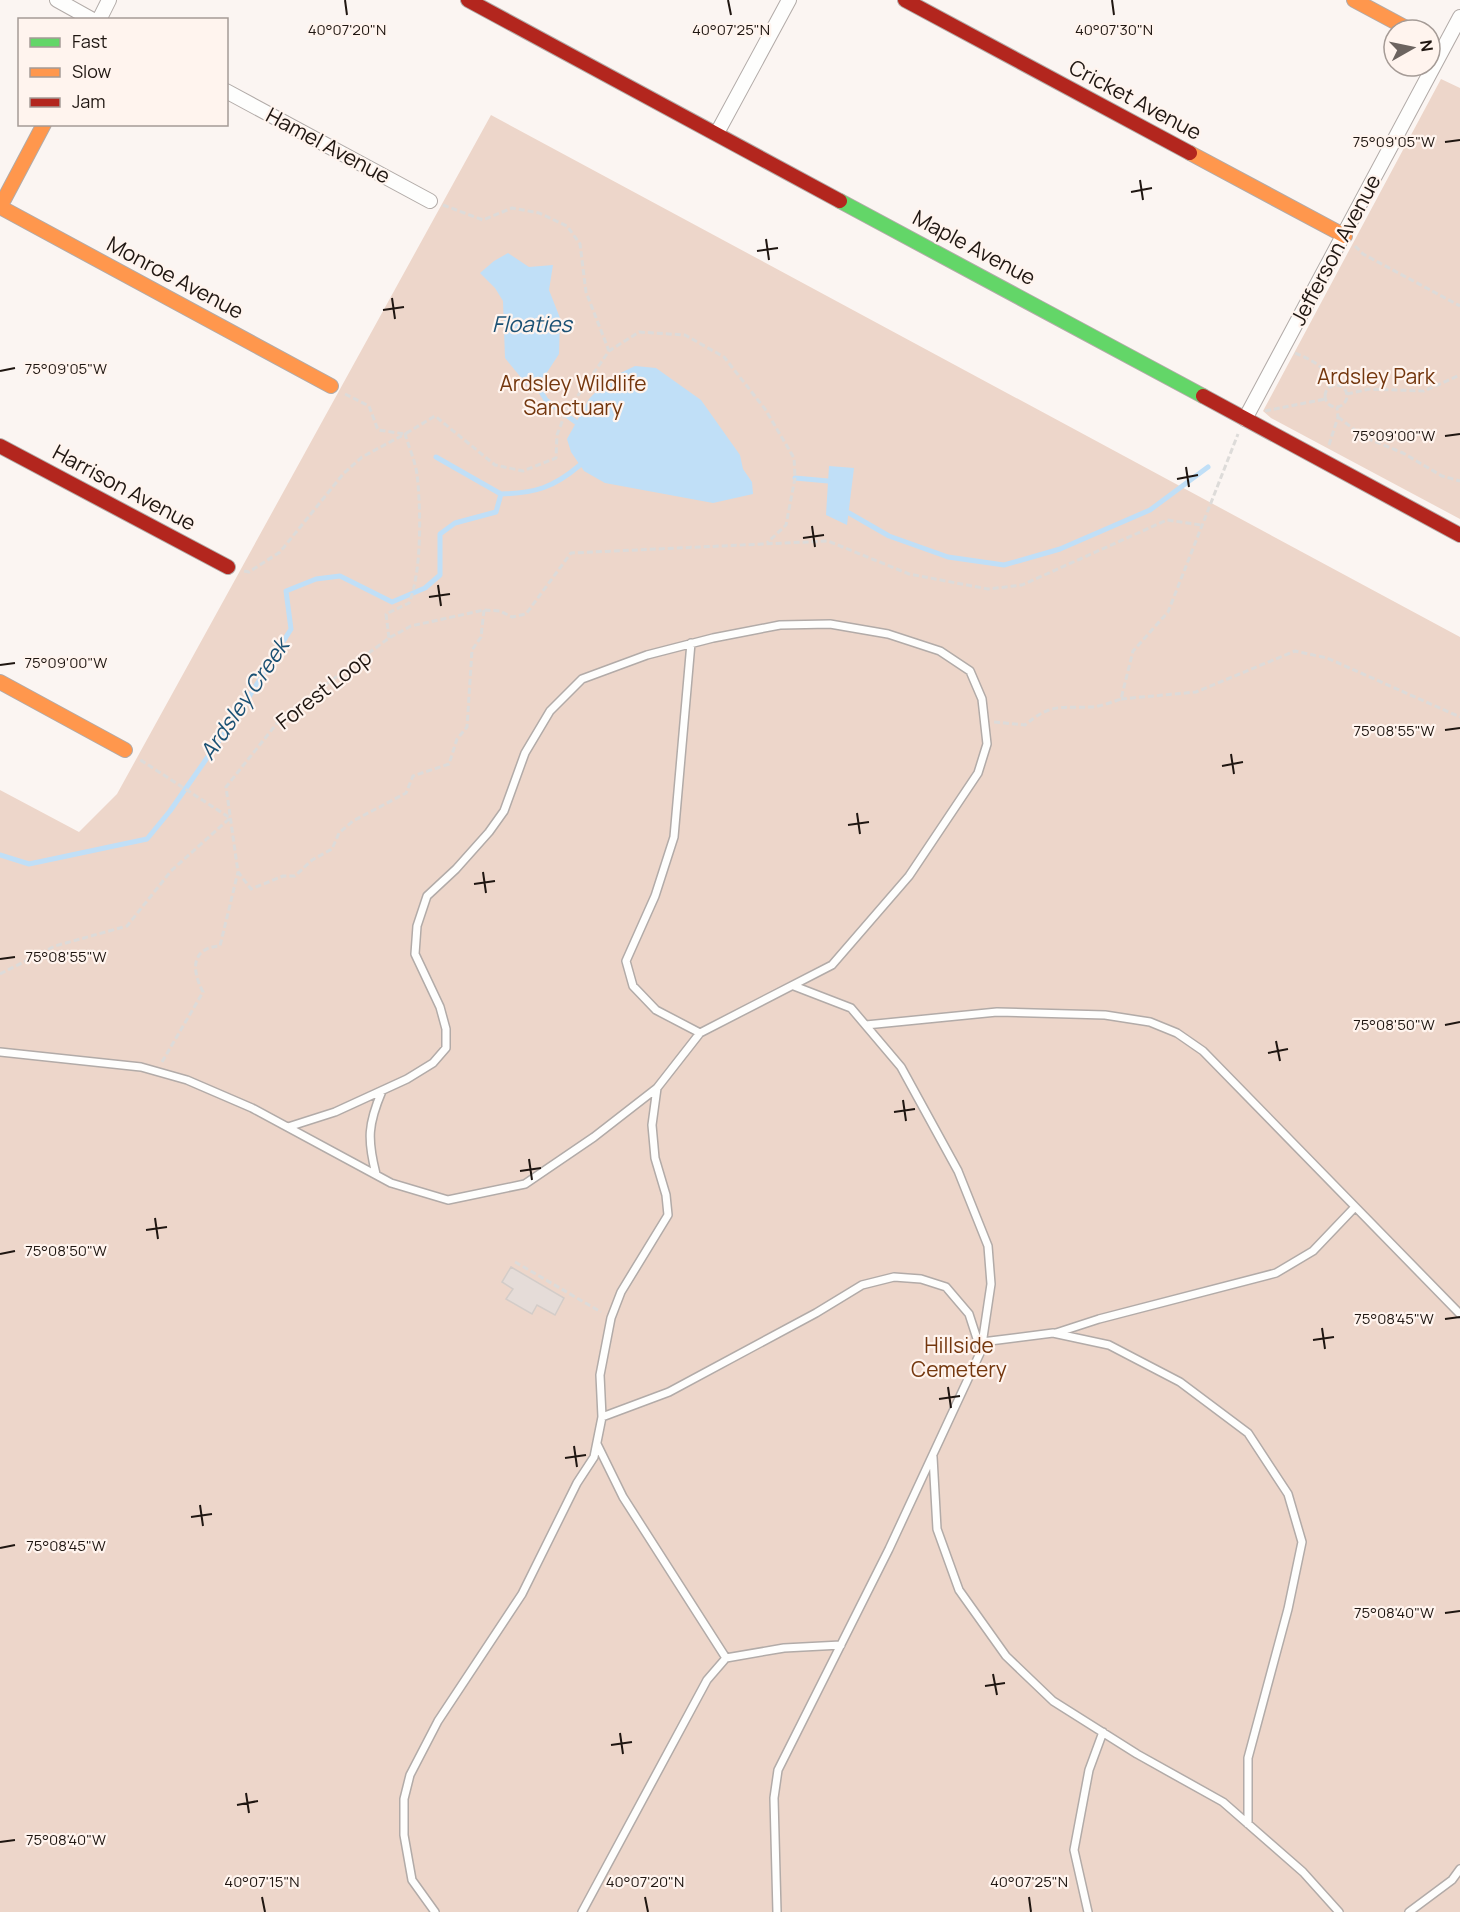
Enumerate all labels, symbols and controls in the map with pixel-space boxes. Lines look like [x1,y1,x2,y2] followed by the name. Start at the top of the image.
[18,18,228,126] legend
[1382,18,1442,78] north arrow
[308,19,386,40] text: 40°07'20"N
[692,19,770,40] text: 40°07'25"N
[1075,19,1153,40] text: 40°07'30"N
[72,29,107,53] text: Fast
[1415,38,1439,53] text: N
[1064,52,1207,146] street label: Cricket Avenue
[72,59,112,83] text: Slow
[72,89,106,113] text: Jam
[261,101,396,190] street label: Hamel Avenue
[1353,131,1435,152] text: 75°09'05"W
[1284,169,1387,330] street label: Jefferson Avenue
[908,203,1041,291] street label: Maple Avenue
[102,229,249,325] street label: Monroe Avenue
[492,309,573,339] water label: Floaties
[25,358,107,379] text: 75°09'05"W
[1317,362,1436,390] park label: Ardsley Park
[500,369,646,421] park label: Ardsley Wildlife Sanctuary
[1353,425,1435,446] text: 75°09'00"W
[48,438,201,537] street label: Harrison Avenue
[192,630,297,765] water label: Ardsley Creek
[270,643,377,735] street label: Forest Loop
[25,652,107,673] text: 75°09'00"W
[1353,720,1435,741] text: 75°08'55"W
[25,946,107,967] text: 75°08'55"W
[1353,1014,1435,1035] text: 75°08'50"W
[25,1240,107,1261] text: 75°08'50"W
[1354,1308,1434,1329] text: 75°08'45"W
[911,1331,1007,1383] park label: Hillside Cemetery
[26,1535,106,1556] text: 75°08'45"W
[1354,1602,1434,1623] text: 75°08'40"W
[26,1829,106,1850] text: 75°08'40"W
[224,1871,300,1892] text: 40°07'15"N
[606,1871,684,1892] text: 40°07'20"N
[990,1871,1068,1892] text: 40°07'25"N

